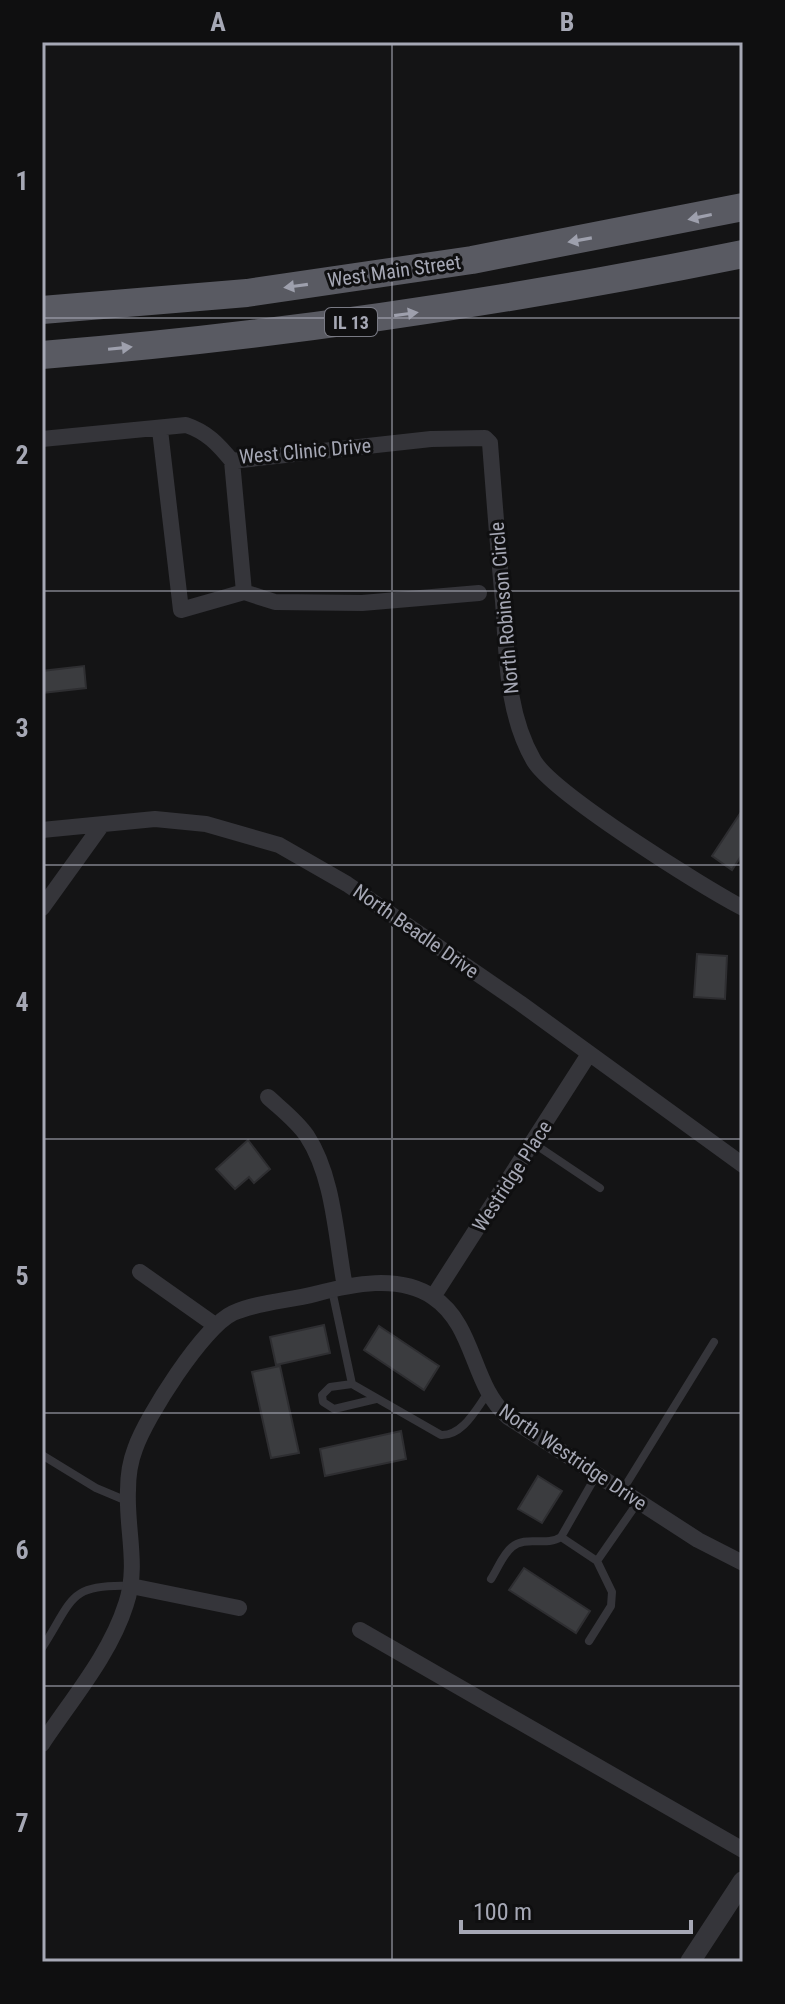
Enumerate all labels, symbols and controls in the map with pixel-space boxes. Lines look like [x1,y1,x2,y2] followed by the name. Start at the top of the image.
[210,7,226,37] text: A
[560,7,574,37] text: B
[15,166,29,196] text: 1
[687,211,712,224] one-way arrow
[567,234,592,246] one-way arrow
[326,250,462,292] street label: West Main Street
[283,280,308,293] one-way arrow
[393,307,418,319] one-way arrow
[325,308,377,336] road number: IL 13
[108,341,133,354] one-way arrow
[238,433,372,469] street label: West Clinic Drive
[15,440,29,470] text: 2
[485,521,523,695] street label: North Robinson Circle
[15,713,29,743] text: 3
[349,879,483,983] street label: North Beadle Drive
[15,987,29,1017] text: 4
[467,1116,557,1236] street label: Westridge Place
[15,1261,29,1291] text: 5
[495,1399,651,1515] street label: North Westridge Drive
[15,1535,29,1565] text: 6
[15,1808,29,1838] text: 7
[461,1884,691,1934] scale bar
[473,1898,532,1926] text: 100 m

